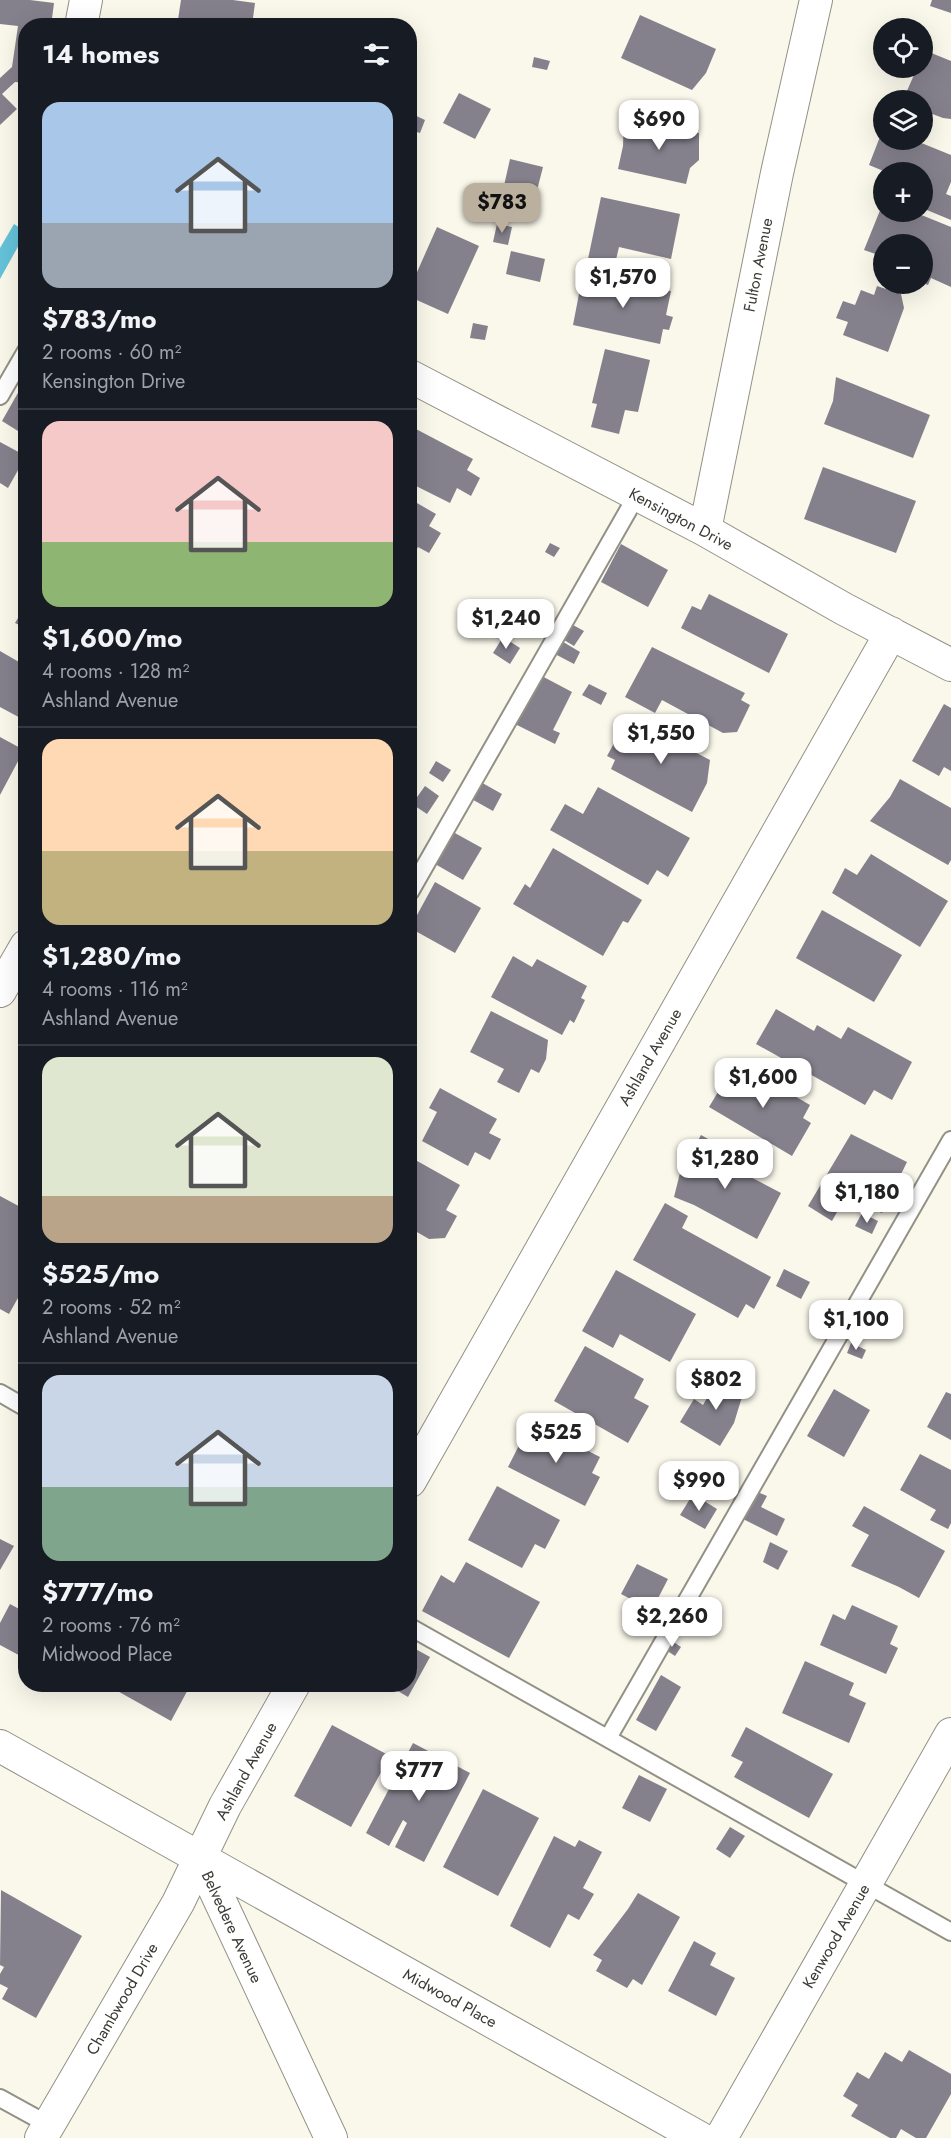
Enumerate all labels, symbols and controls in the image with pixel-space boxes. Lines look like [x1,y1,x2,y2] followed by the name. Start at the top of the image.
[873,18,933,294] map controls
[873,18,933,78] button: locate
[42,35,159,73] text: 14 homes
[360,38,393,71] icon: filters
[873,90,933,150] button: layers
[623,100,695,151] pin: $690
[633,105,685,134] text: $690
[164,141,272,249] icon: home
[873,162,933,222] button: +
[466,183,538,234] pin: $783
[477,188,527,217] text: $783
[738,216,778,314] street label: Fulton Avenue
[873,234,933,294] button: −
[574,258,672,309] pin: $1,570
[589,263,657,292] text: $1,570
[42,300,157,338] text: $783/mo
[42,338,181,367] text: 2 rooms · 60 m²
[42,367,185,396] text: Kensington Drive
[164,460,272,568] icon: home
[625,482,737,556] street label: Kensington Drive
[457,599,555,650] pin: $1,240
[471,604,541,633] text: $1,240
[42,619,182,657] text: $1,600/mo
[42,657,190,686] text: 4 rooms · 128 m²
[42,686,178,715] text: Ashland Avenue
[612,714,710,765] pin: $1,550
[627,719,695,748] text: $1,550
[164,778,272,886] icon: home
[42,937,181,975] text: $1,280/mo
[42,975,188,1004] text: 4 rooms · 116 m²
[42,1004,178,1033] text: Ashland Avenue
[613,1004,687,1110] street label: Ashland Avenue
[714,1058,812,1109] pin: $1,600
[729,1063,797,1092] text: $1,600
[164,1096,272,1204] icon: home
[676,1139,774,1190] pin: $1,280
[691,1144,759,1173] text: $1,280
[818,1173,916,1224] pin: $1,180
[834,1178,900,1207] text: $1,180
[42,1255,159,1293] text: $525/mo
[42,1293,181,1322] text: 2 rooms · 52 m²
[807,1300,905,1351] pin: $1,100
[823,1305,889,1334] text: $1,100
[42,1322,178,1351] text: Ashland Avenue
[680,1360,752,1411] pin: $802
[690,1365,742,1394] text: $802
[520,1413,592,1464] pin: $525
[164,1414,272,1522] icon: home
[530,1418,582,1447] text: $525
[663,1461,735,1512] pin: $990
[673,1466,725,1495] text: $990
[42,1573,153,1611] text: $777/mo
[623,1597,721,1648] pin: $2,260
[636,1602,708,1631] text: $2,260
[42,1611,180,1640] text: 2 rooms · 76 m²
[42,1640,172,1669] text: Midwood Place
[210,1718,282,1824] street label: Ashland Avenue
[383,1751,455,1802] pin: $777
[395,1756,443,1785] text: $777
[196,1867,268,1987] street label: Belvedere Avenue
[797,1880,875,1992] street label: Kenwood Avenue
[81,1939,163,2059] street label: Chambwood Drive
[399,1963,501,2033] street label: Midwood Place

